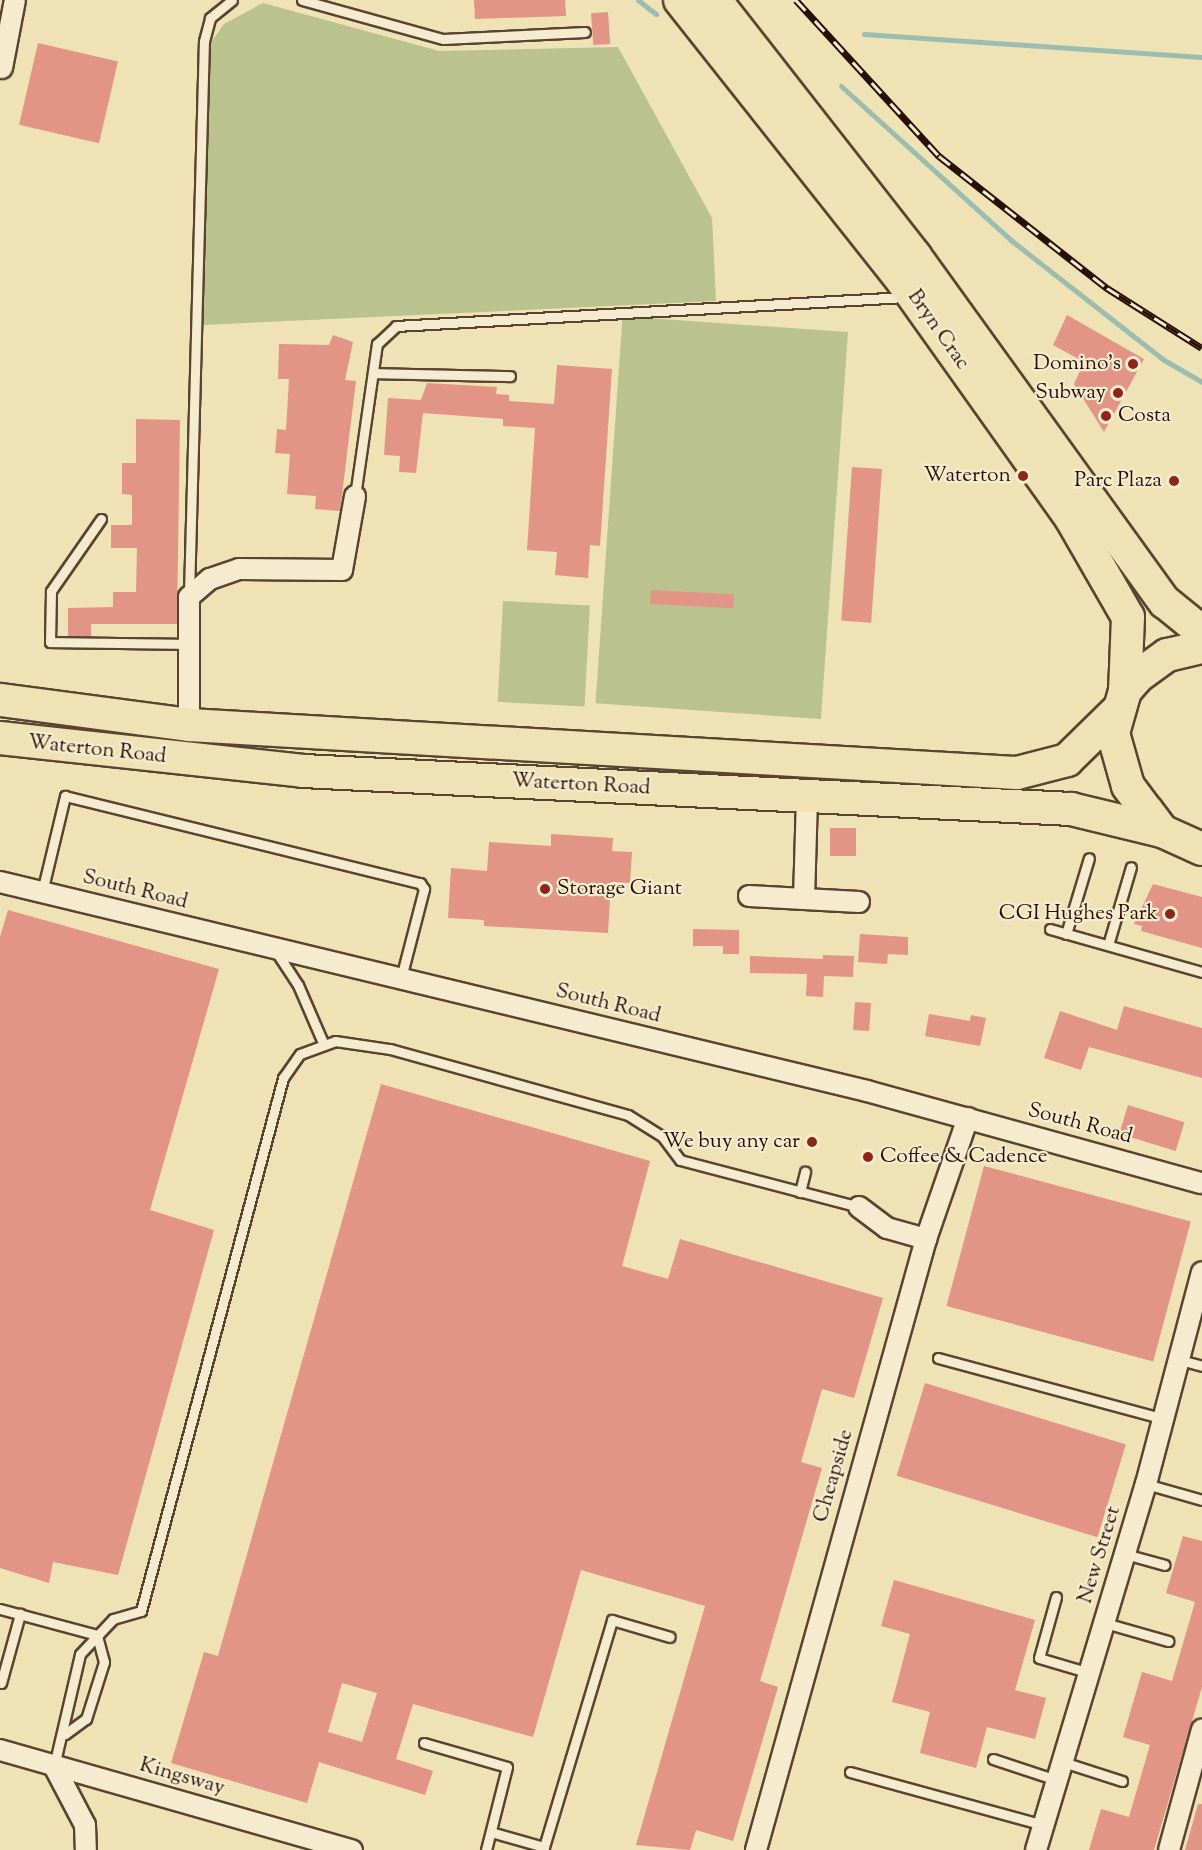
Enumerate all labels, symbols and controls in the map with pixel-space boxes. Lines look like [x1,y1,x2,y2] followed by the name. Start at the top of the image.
[901,285,975,375] street label: Bryn Crac
[1033,351,1121,377] place label: Domino's
[1126,357,1140,371] marker: Domino's
[1035,380,1106,406] place label: Subway
[1111,386,1125,400] marker: Subway
[1118,403,1171,429] place label: Costa
[1099,409,1113,423] marker: Costa
[924,463,1011,489] place label: Waterton
[1074,468,1162,494] place label: Parc Plaza
[1016,469,1030,483] marker: Waterton
[1167,474,1181,488] marker: Parc Plaza
[26,730,168,770] street label: Waterton Road
[511,769,651,801] street label: Waterton Road
[80,865,190,915] street label: South Road
[557,876,682,902] place label: Storage Giant
[538,882,552,896] marker: Storage Giant
[999,901,1158,927] place label: CGI Hughes Park
[1163,907,1177,921] marker: CGI Hughes Park
[553,979,663,1029] street label: South Road
[1025,1098,1135,1150] street label: South Road
[663,1129,800,1155] place label: We buy any car
[805,1135,819,1149] marker: We buy any car
[880,1144,1047,1170] place label: Coffee & Cadence
[861,1150,875,1164] marker: Coffee & Cadence
[809,1427,859,1525] street label: Cheapside
[1073,1503,1127,1607] street label: New Street
[137,1753,227,1801] street label: Kingsway

